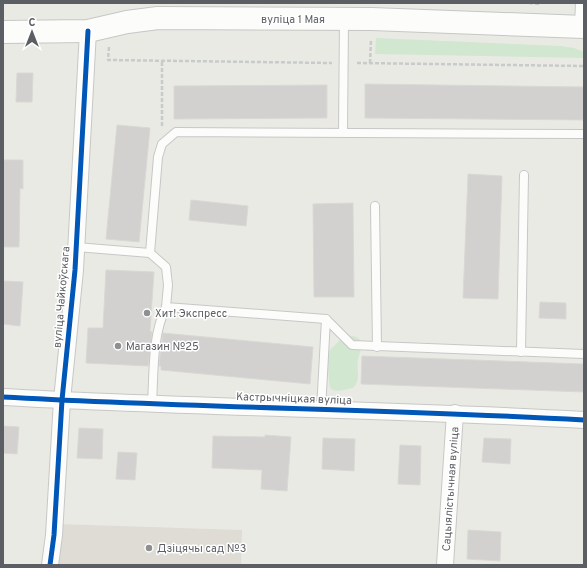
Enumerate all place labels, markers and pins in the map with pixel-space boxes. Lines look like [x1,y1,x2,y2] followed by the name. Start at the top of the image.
[155,307,227,321] place label: Хит! Экспресс
[142,308,152,318] marker: Хит! Экспресс
[126,340,199,354] place label: Магазин №25
[113,341,123,351] marker: Магазин №25
[157,542,246,556] place label: Дзіцячы сад №3
[144,543,154,553] marker: Дзіцячы сад №3

